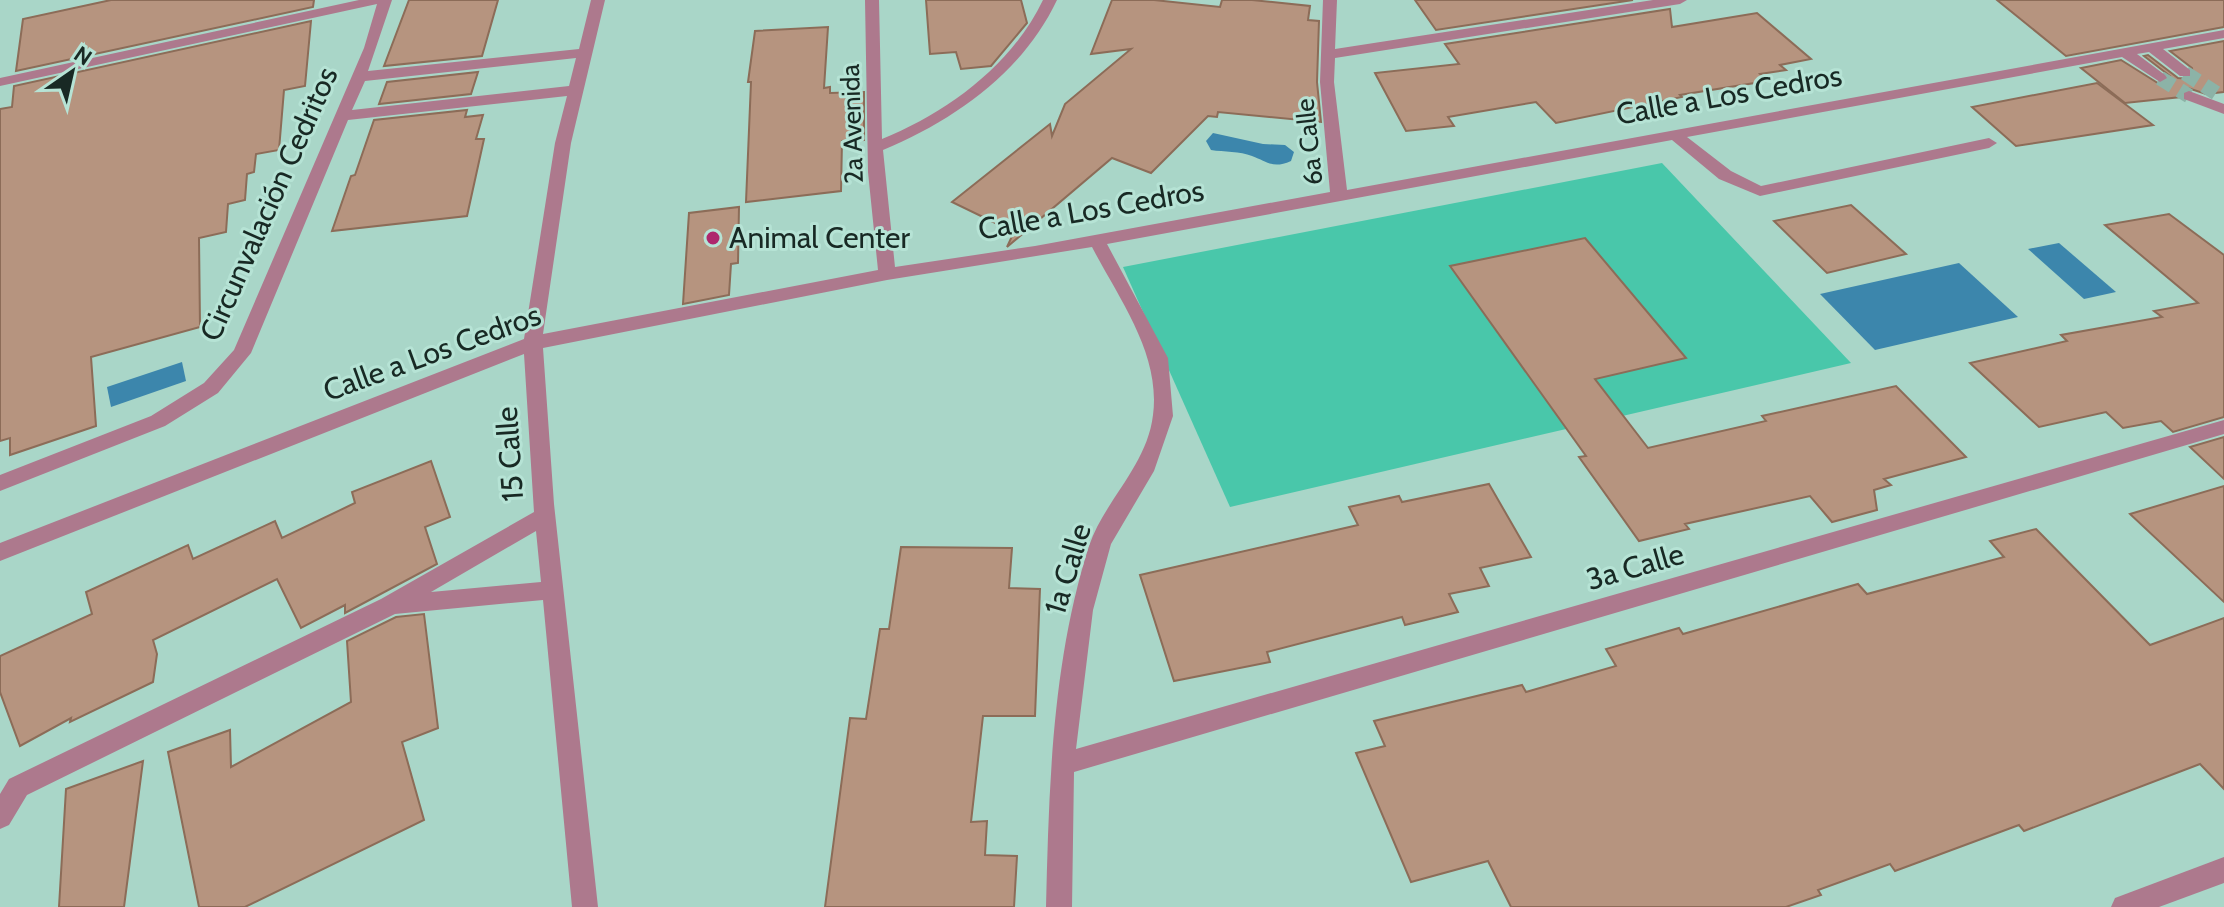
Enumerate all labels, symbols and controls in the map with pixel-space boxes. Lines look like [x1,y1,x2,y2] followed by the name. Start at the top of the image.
[32,32,112,112] north arrow
[69,40,97,71] text: N
[1613,56,1845,133] street label: Calle a Los Cedros
[191,61,346,346] street label: Circunvalación Cedritos
[834,63,870,184] street label: 2a Avenida
[1289,97,1329,187] street label: 6a Calle
[975,171,1207,248] street label: Calle a Los Cedros
[729,219,910,256] place label: Animal Center
[704,229,722,247] marker: Animal Center
[318,296,546,409] street label: Calle a Los Cedros
[488,405,531,503] street label: 15 Calle
[1036,519,1099,619] street label: 1a Calle
[1582,535,1688,598] street label: 3a Calle

